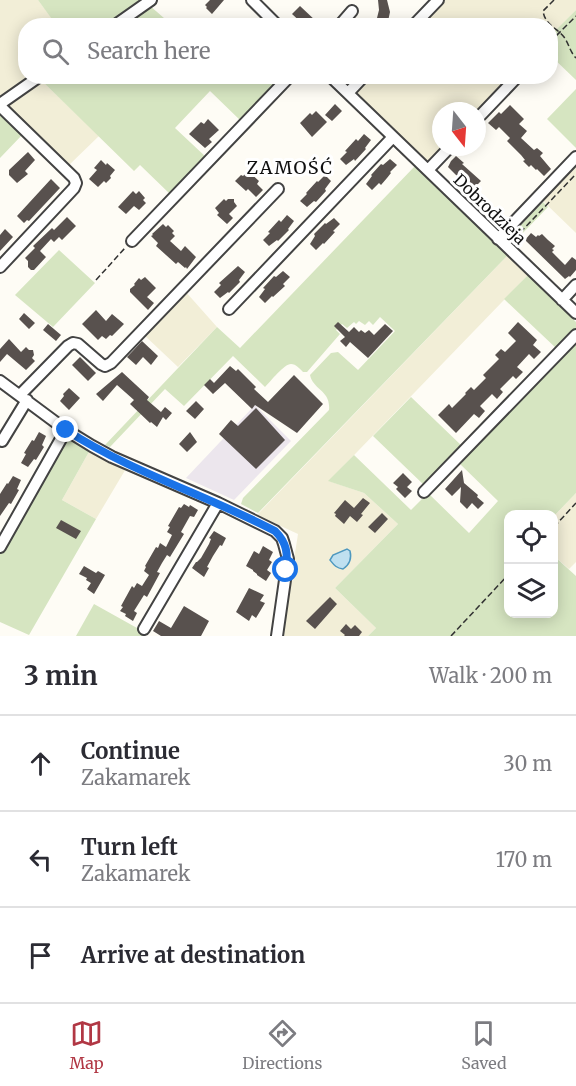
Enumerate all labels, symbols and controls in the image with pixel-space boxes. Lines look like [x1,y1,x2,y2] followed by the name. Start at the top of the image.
[18,18,558,84] search box
[39,35,72,68] icon: search
[87,37,210,65] text: Search here
[432,102,486,156] north arrow
[247,156,333,179] district label: ZAMOŚĆ
[450,170,531,249] street label: Dobrodzieja
[52,416,78,442] route end
[504,510,558,618] map controls
[504,510,558,564] button: locate
[272,556,298,582] route start
[504,564,558,618] button: layers
[24,659,98,692] text: 3 min
[429,663,552,688] text: Walk · 200 m
[81,737,180,765] text: Continue
[24,747,57,780] icon: ahead
[503,751,552,776] text: 30 m
[81,765,190,790] text: Zakamarek
[81,833,178,861] text: Turn left
[24,843,57,876] icon: left
[496,847,552,872] text: 170 m
[81,861,190,886] text: Zakamarek
[24,939,57,972] icon: arrive
[81,941,305,969] text: Arrive at destination
[69,1017,104,1073] tab: Map
[242,1017,322,1073] tab: Directions
[461,1017,507,1073] tab: Saved

